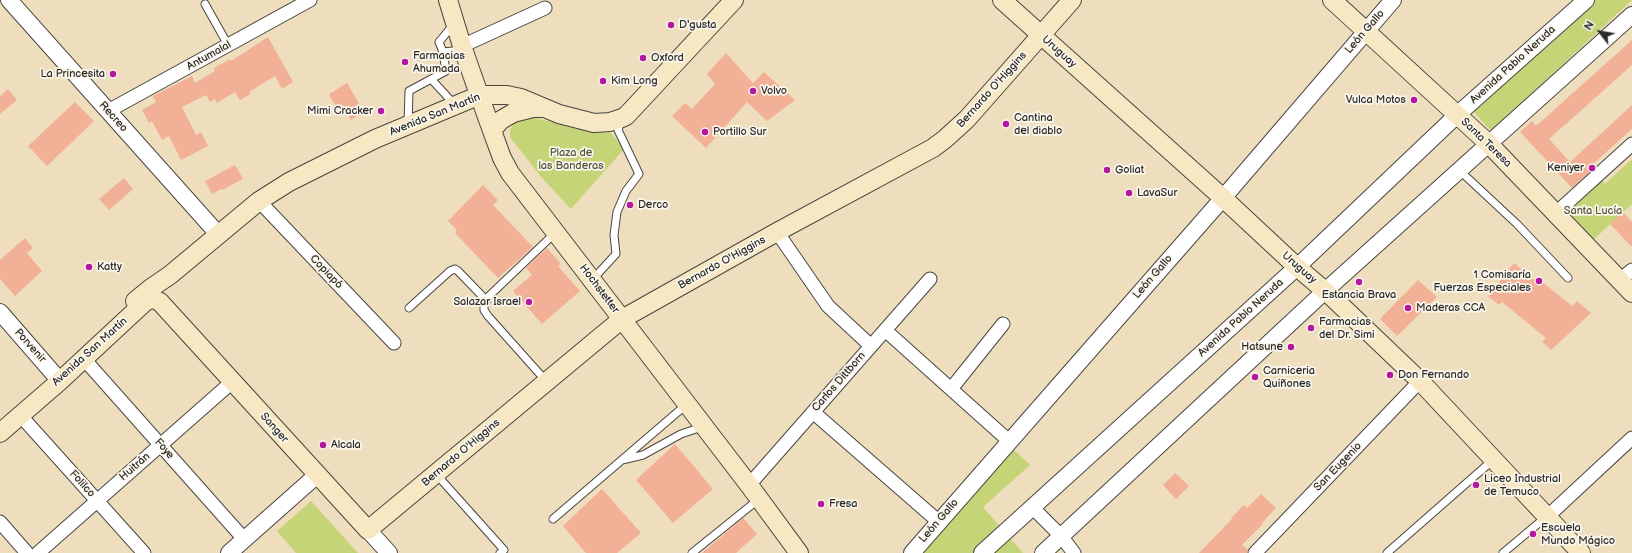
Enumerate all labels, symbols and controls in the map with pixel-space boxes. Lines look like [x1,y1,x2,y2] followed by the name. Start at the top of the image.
[1342,7,1388,57] street label: León Gallo
[1580,12,1620,52] north arrow
[679,18,717,32] place label: D'gusta
[1582,19,1597,32] text: N
[666,20,676,30] marker: D'gusta
[1468,23,1558,107] street label: Avenida Pablo Neruda
[1039,33,1079,71] street label: Uruguay
[184,38,234,74] street label: Antumalal
[413,49,465,75] place label: Farmacias Ahumada
[954,49,1030,131] street label: Bernardo O'Higgins
[651,51,684,65] place label: Oxford
[638,53,648,63] marker: Oxford
[400,57,410,67] marker: Farmacias Ahumada
[40,67,105,81] place label: La Princesita
[108,69,118,79] marker: La Princesita
[611,74,658,88] place label: Kim Long
[598,76,608,86] marker: Kim Long
[761,84,787,98] place label: Volvo
[748,86,758,96] marker: Volvo
[388,91,482,139] street label: Avenida San Martín
[1346,93,1406,107] place label: Vulca Motos
[1409,95,1419,105] marker: Vulca Motos
[96,99,130,135] street label: Recreo
[307,104,373,118] place label: Mimi Cracker
[376,106,386,116] marker: Mimi Cracker
[1014,111,1062,137] place label: Cantina del diablo
[1458,116,1514,170] street label: Santa Teresa
[1001,119,1011,129] marker: Cantina del diablo
[713,125,767,139] place label: Portillo Sur
[700,127,710,137] marker: Portillo Sur
[538,146,604,172] park label: Plaza de las Banderas
[1547,161,1584,175] place label: Keniyer
[1115,163,1144,177] place label: Goliat
[1587,163,1597,173] marker: Keniyer
[1102,165,1112,175] marker: Goliat
[1137,186,1177,200] place label: LavaSur
[1124,188,1134,198] marker: LavaSur
[638,198,668,212] place label: Derco
[625,200,635,210] marker: Derco
[1564,204,1622,218] park label: Santa Lucía
[676,233,768,293] street label: Bernardo O'Higgins
[1279,249,1319,287] street label: Uruguay
[307,252,345,292] street label: Copiapó
[1130,252,1176,302] street label: León Gallo
[97,260,122,274] place label: Katty
[84,262,94,272] marker: Katty
[576,262,622,316] street label: Hochstetter
[1433,268,1531,294] place label: 1 Comisaría Fuerzas Especiales
[1196,276,1286,360] street label: Avenida Pablo Neruda
[1534,276,1544,286] marker: 1 Comisaría Fuerzas Especiales
[1354,277,1364,287] marker: Estancia Brava
[1322,288,1396,302] place label: Estancia Brava
[453,295,521,309] place label: Salazar Israel
[524,297,534,307] marker: Salazar Israel
[1416,301,1485,315] place label: Maderas CCA
[1403,303,1413,313] marker: Maderas CCA
[50,315,130,389] street label: Avenida San Martín
[1319,315,1375,341] place label: Farmacias del Dr. Simi
[1306,323,1316,333] marker: Farmacias del Dr. Simi
[11,326,49,366] street label: Porvenir
[1241,340,1283,354] place label: Hatsune
[1286,342,1296,352] marker: Hatsune
[809,349,869,415] street label: Carlos Dittborn
[1263,364,1315,390] place label: Carniceria Quiñones
[1398,368,1469,382] place label: Don Fernando
[1385,370,1395,380] marker: Don Fernando
[1250,372,1260,382] marker: Carniceria Quiñones
[257,410,291,446] street label: Sanger
[419,416,503,490] street label: Bernardo O'Higgins
[151,436,177,462] street label: Foye
[331,438,361,452] place label: Alcala
[318,440,328,450] marker: Alcala
[1311,440,1365,494] street label: San Eugenio
[117,450,153,484] street label: Huitrán
[66,468,98,500] street label: Folilco
[1484,472,1561,498] place label: Liceo Industrial de Temuco
[1471,480,1481,490] marker: Liceo Industrial de Temuco
[916,496,962,546] street label: León Gallo
[829,497,858,511] place label: Fresa
[816,499,826,509] marker: Fresa
[1541,521,1615,547] place label: Escuela Mundo Mágico
[1528,529,1538,539] marker: Escuela Mundo Mágico

